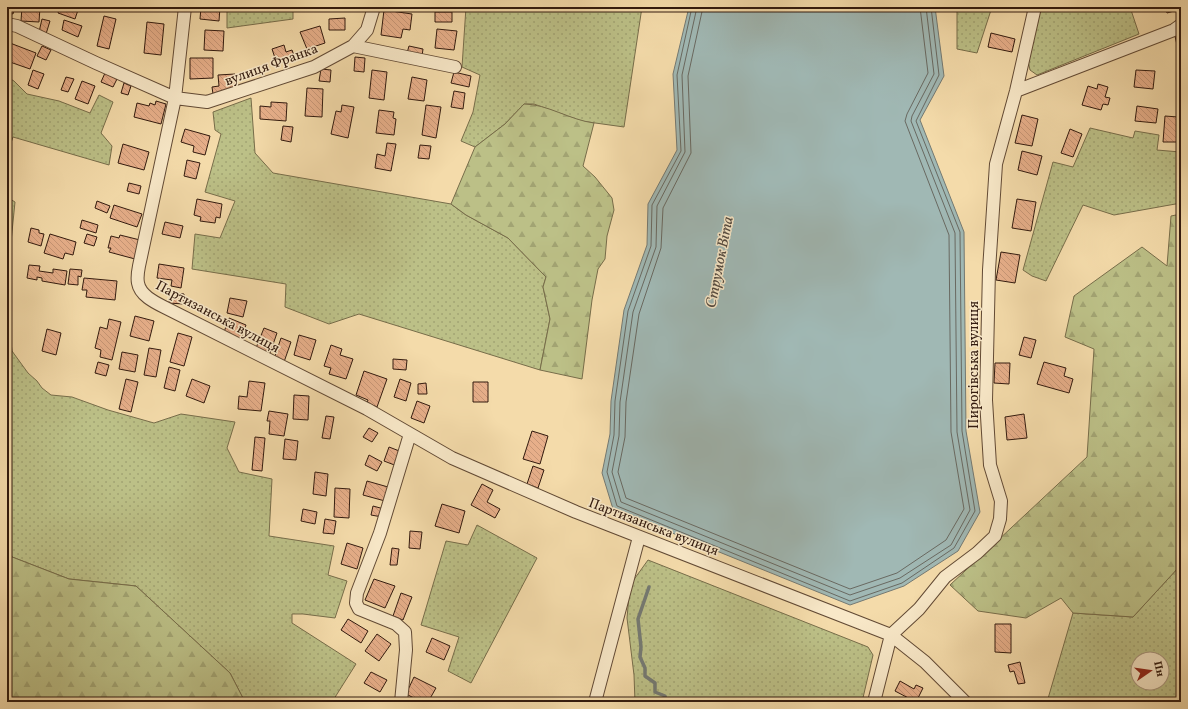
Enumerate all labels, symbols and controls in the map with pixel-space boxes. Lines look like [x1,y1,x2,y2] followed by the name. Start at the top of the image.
[222,40,321,91] street label: вулиця Франка
[701,215,740,310] water label: Струмок Віта
[152,277,283,358] street label: Партизанська вулиця
[965,301,984,429] street label: Пирогівська вулиця
[586,494,721,561] street label: Партизанська вулиця
[1130,651,1170,691] north arrow
[1149,660,1167,678] text: Пн

